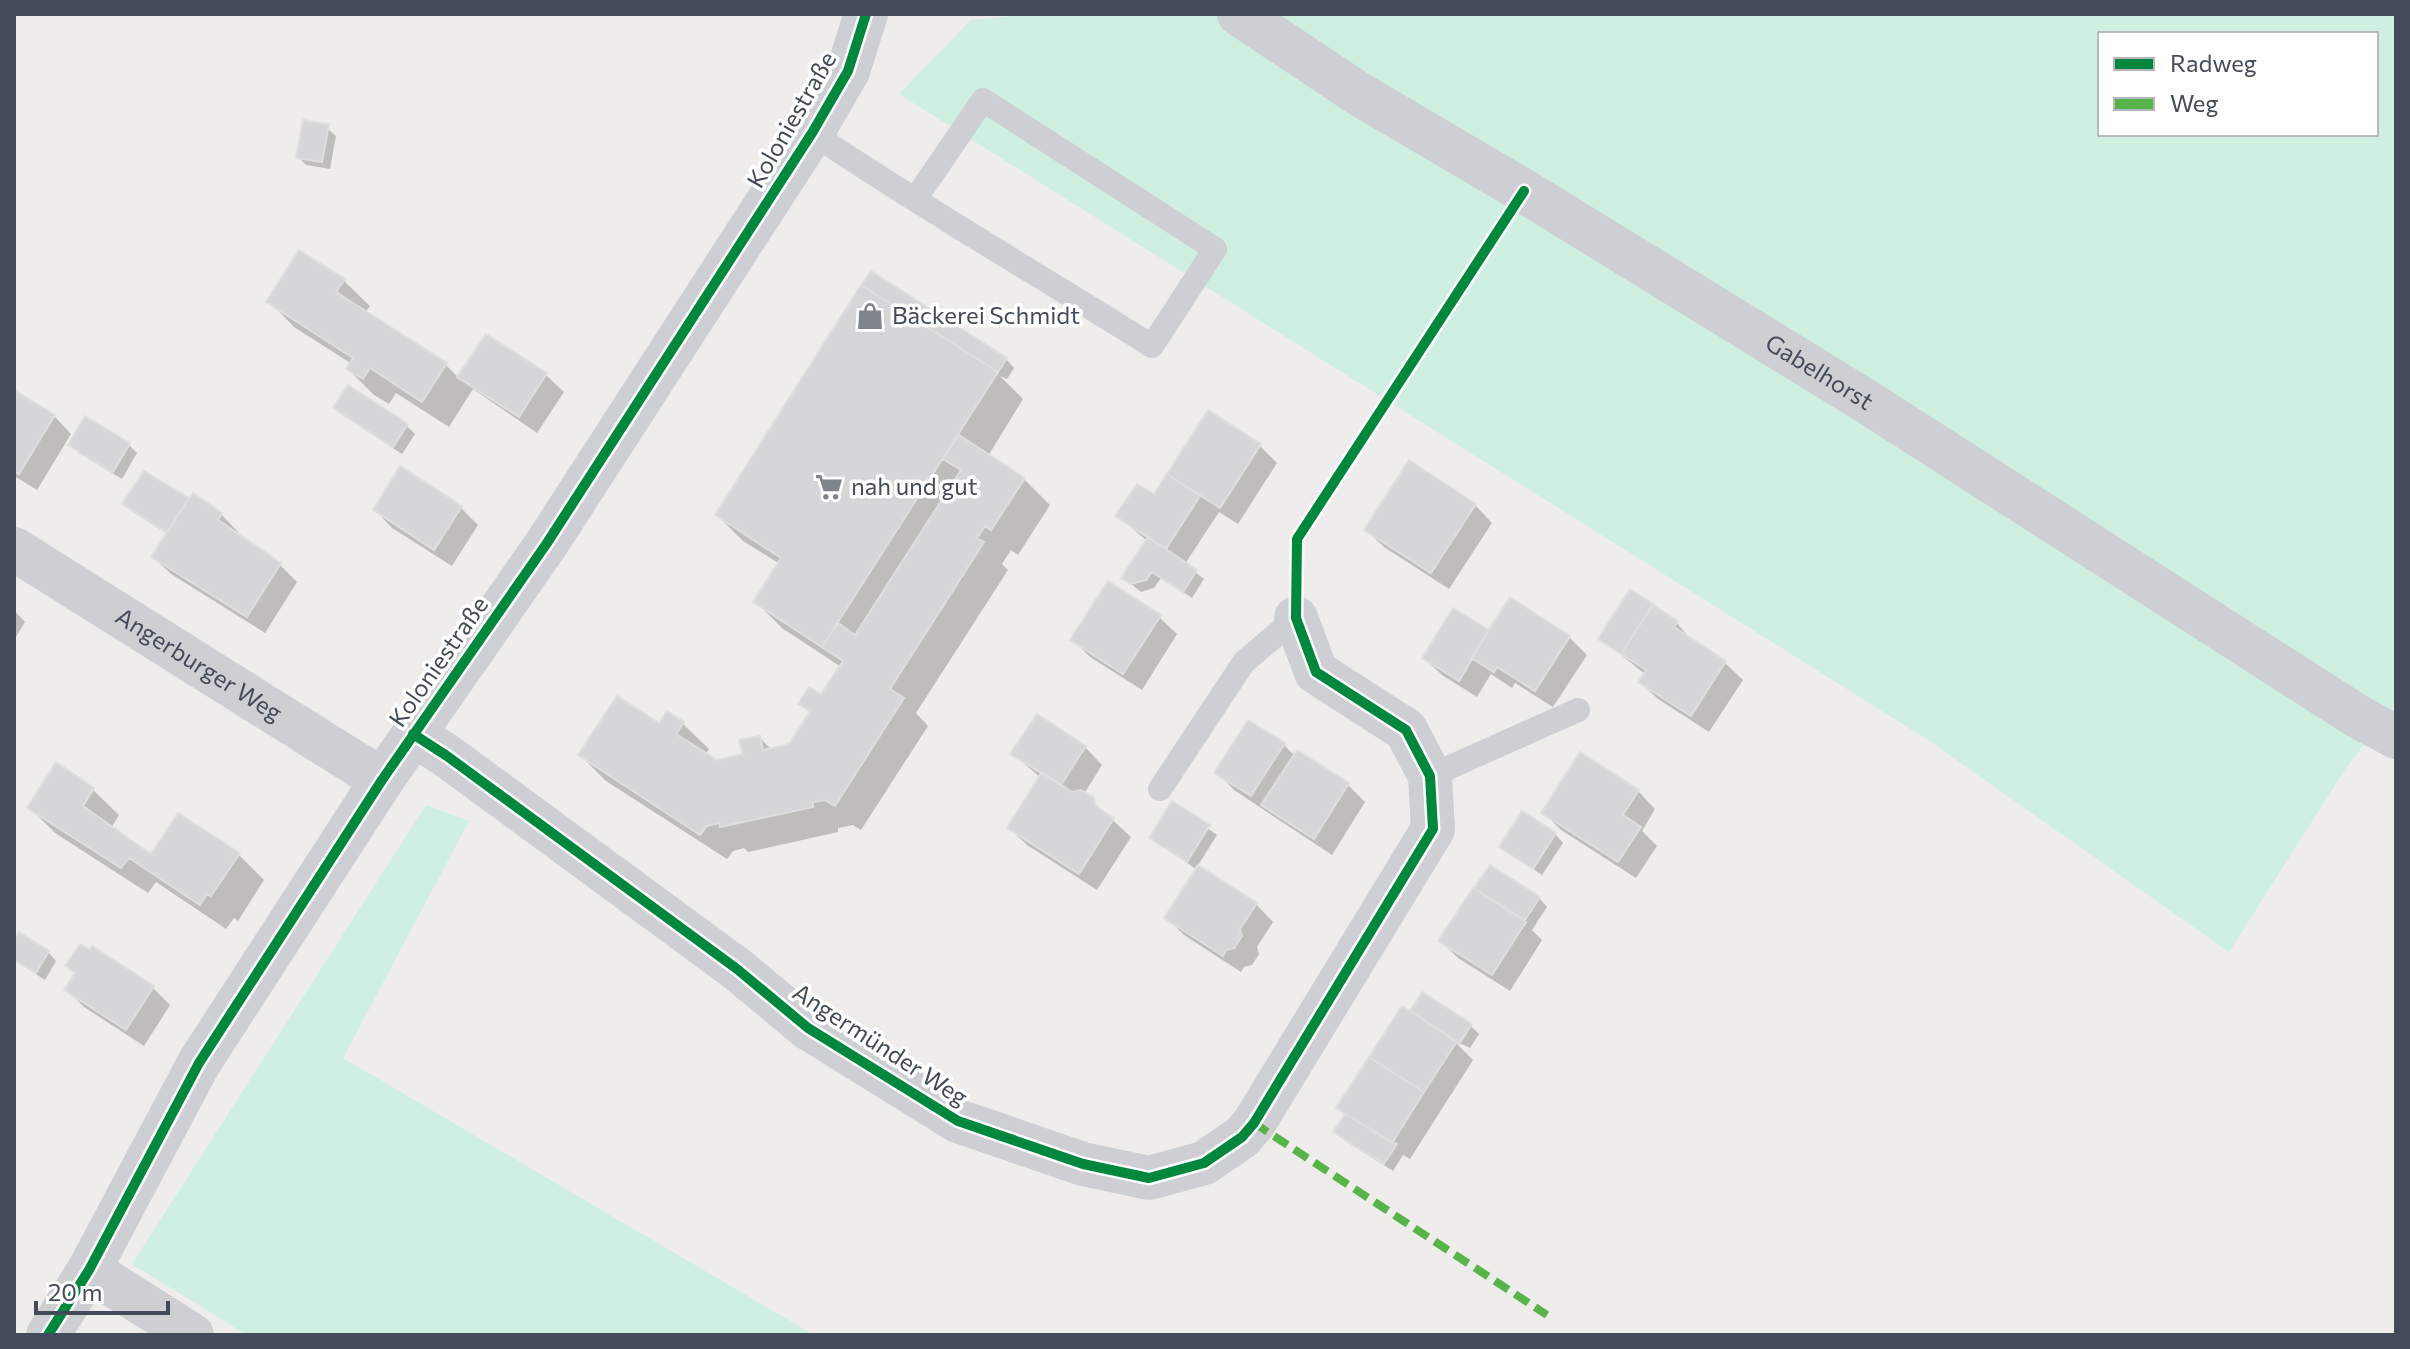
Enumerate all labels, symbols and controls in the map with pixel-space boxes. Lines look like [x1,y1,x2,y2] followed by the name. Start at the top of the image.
[2098,32,2378,136] legend
[740,46,841,193] street label: Koloniestraße
[2170,48,2257,77] text: Radweg
[2170,88,2218,117] text: Weg
[892,300,1080,329] place label: Bäckerei Schmidt
[855,301,885,331] shop icon: Bäckerei Schmidt
[1761,327,1879,415] street label: Gabelhorst
[851,471,978,500] place label: nah und gut
[814,472,844,502] supermarket icon: nah und gut
[382,590,493,732] street label: Koloniestraße
[111,601,288,727] street label: Angerburger Weg
[788,976,974,1111] street label: Angermünder Weg
[36,1265,168,1315] scale bar
[48,1277,102,1306] text: 20 m

